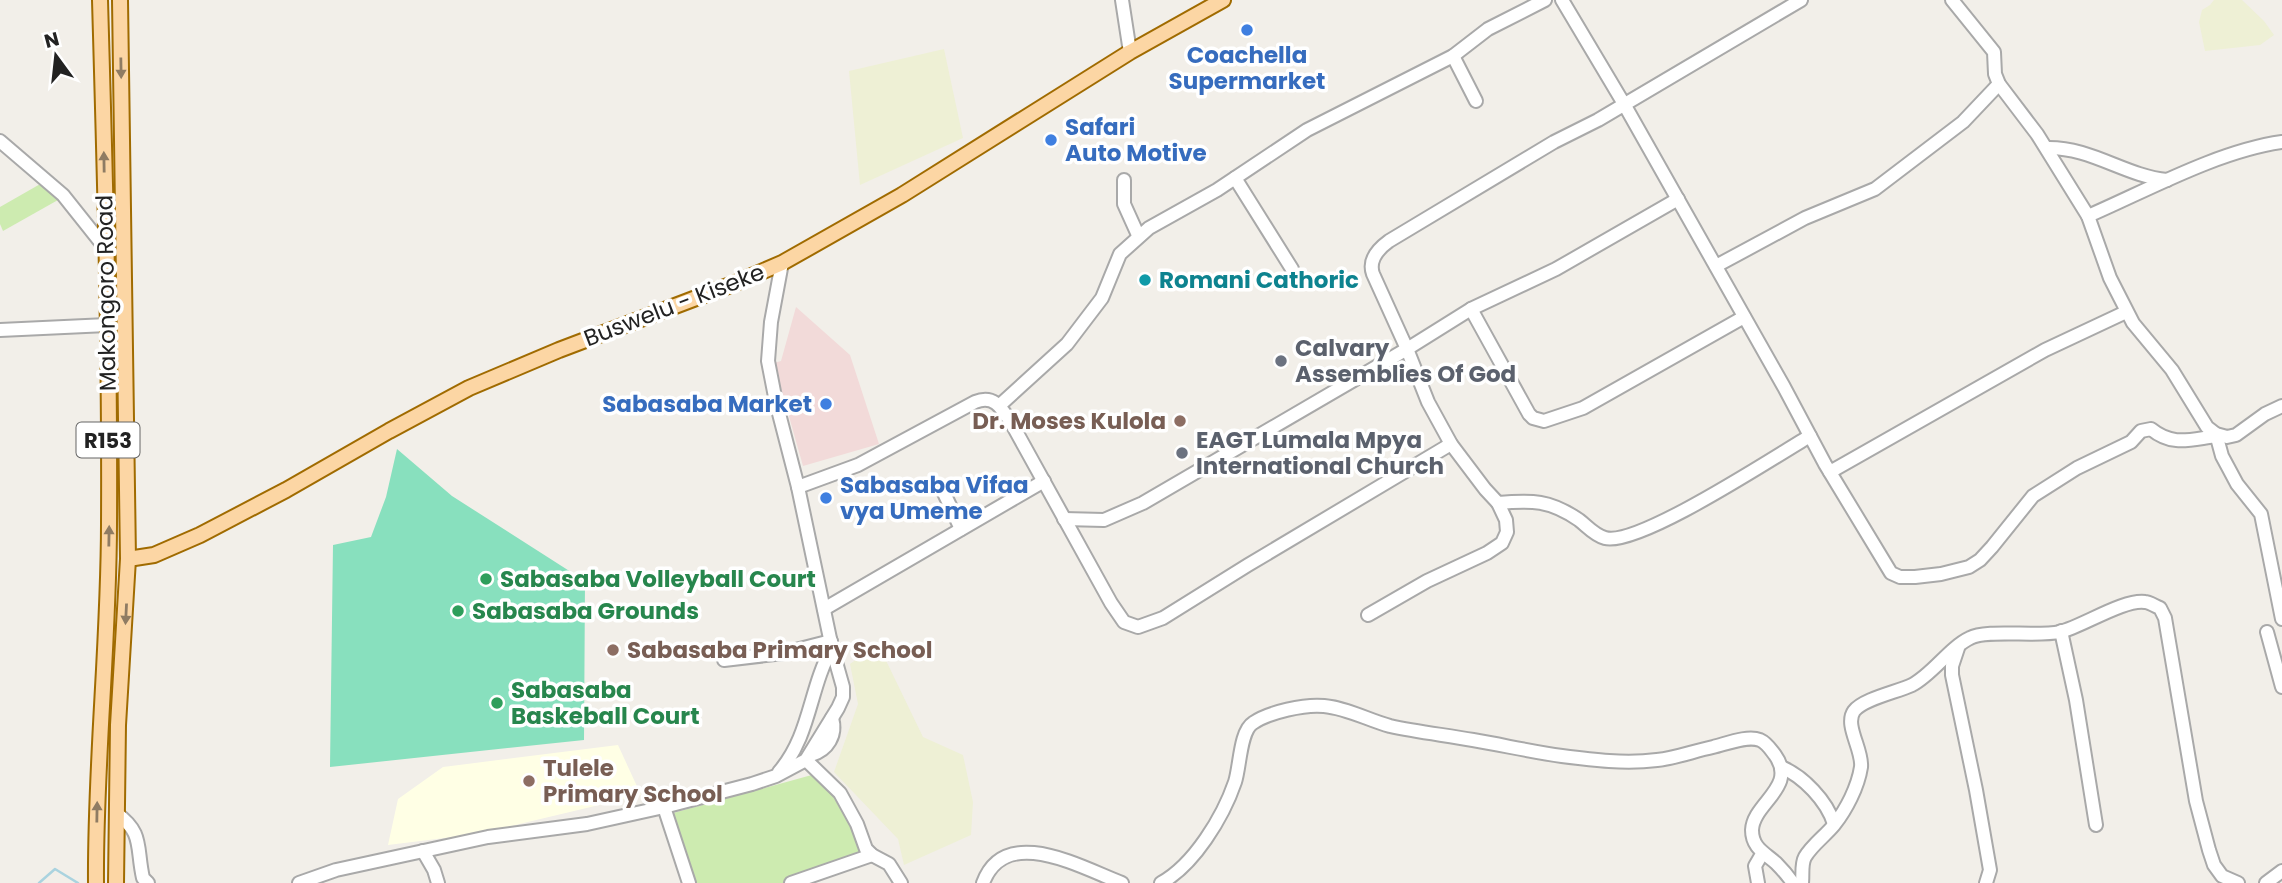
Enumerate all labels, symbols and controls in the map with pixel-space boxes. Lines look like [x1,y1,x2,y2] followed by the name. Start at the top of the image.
[21,21,91,91] north arrow
[1239,22,1255,38] marker: Coachella Supermarket
[41,25,62,55] text: N
[1169,39,1325,97] place label: Coachella Supermarket
[115,57,127,79] one-way arrow
[1065,111,1207,169] place label: Safari Auto Motive
[1043,132,1059,148] marker: Safari Auto Motive
[99,150,110,172] one-way arrow
[88,195,124,391] street label: Makongoro Road
[579,256,769,354] street label: Buswelu - Kiseke
[1159,264,1359,296] place label: Romani Cathoric
[1137,272,1153,288] marker: Romani Cathoric
[1295,332,1516,390] place label: Calvary Assemblies Of God
[1273,353,1289,369] marker: Calvary Assemblies Of God
[602,388,812,420] place label: Sabasaba Market
[818,396,834,412] marker: Sabasaba Market
[972,405,1166,437] place label: Dr. Moses Kulola
[1172,413,1188,429] marker: Dr. Moses Kulola
[76,422,140,458] road number: R153
[1196,424,1444,482] place label: EAGT Lumala Mpya International Church
[1174,445,1190,461] marker: EAGT Lumala Mpya International Church
[840,469,1029,527] place label: Sabasaba Vifaa vya Umeme
[818,490,834,506] marker: Sabasaba Vifaa vya Umeme
[103,525,115,547] one-way arrow
[500,563,816,595] place label: Sabasaba Volleyball Court
[478,571,494,587] marker: Sabasaba Volleyball Court
[472,595,699,627] place label: Sabasaba Grounds
[120,603,131,625] one-way arrow
[450,603,466,619] marker: Sabasaba Grounds
[627,634,932,666] place label: Sabasaba Primary School
[605,642,621,658] marker: Sabasaba Primary School
[511,674,700,732] place label: Sabasaba Baskeball Court
[489,695,505,711] marker: Sabasaba Baskeball Court
[543,752,723,810] place label: Tulele Primary School
[521,773,537,789] marker: Tulele Primary School
[91,801,103,823] one-way arrow

